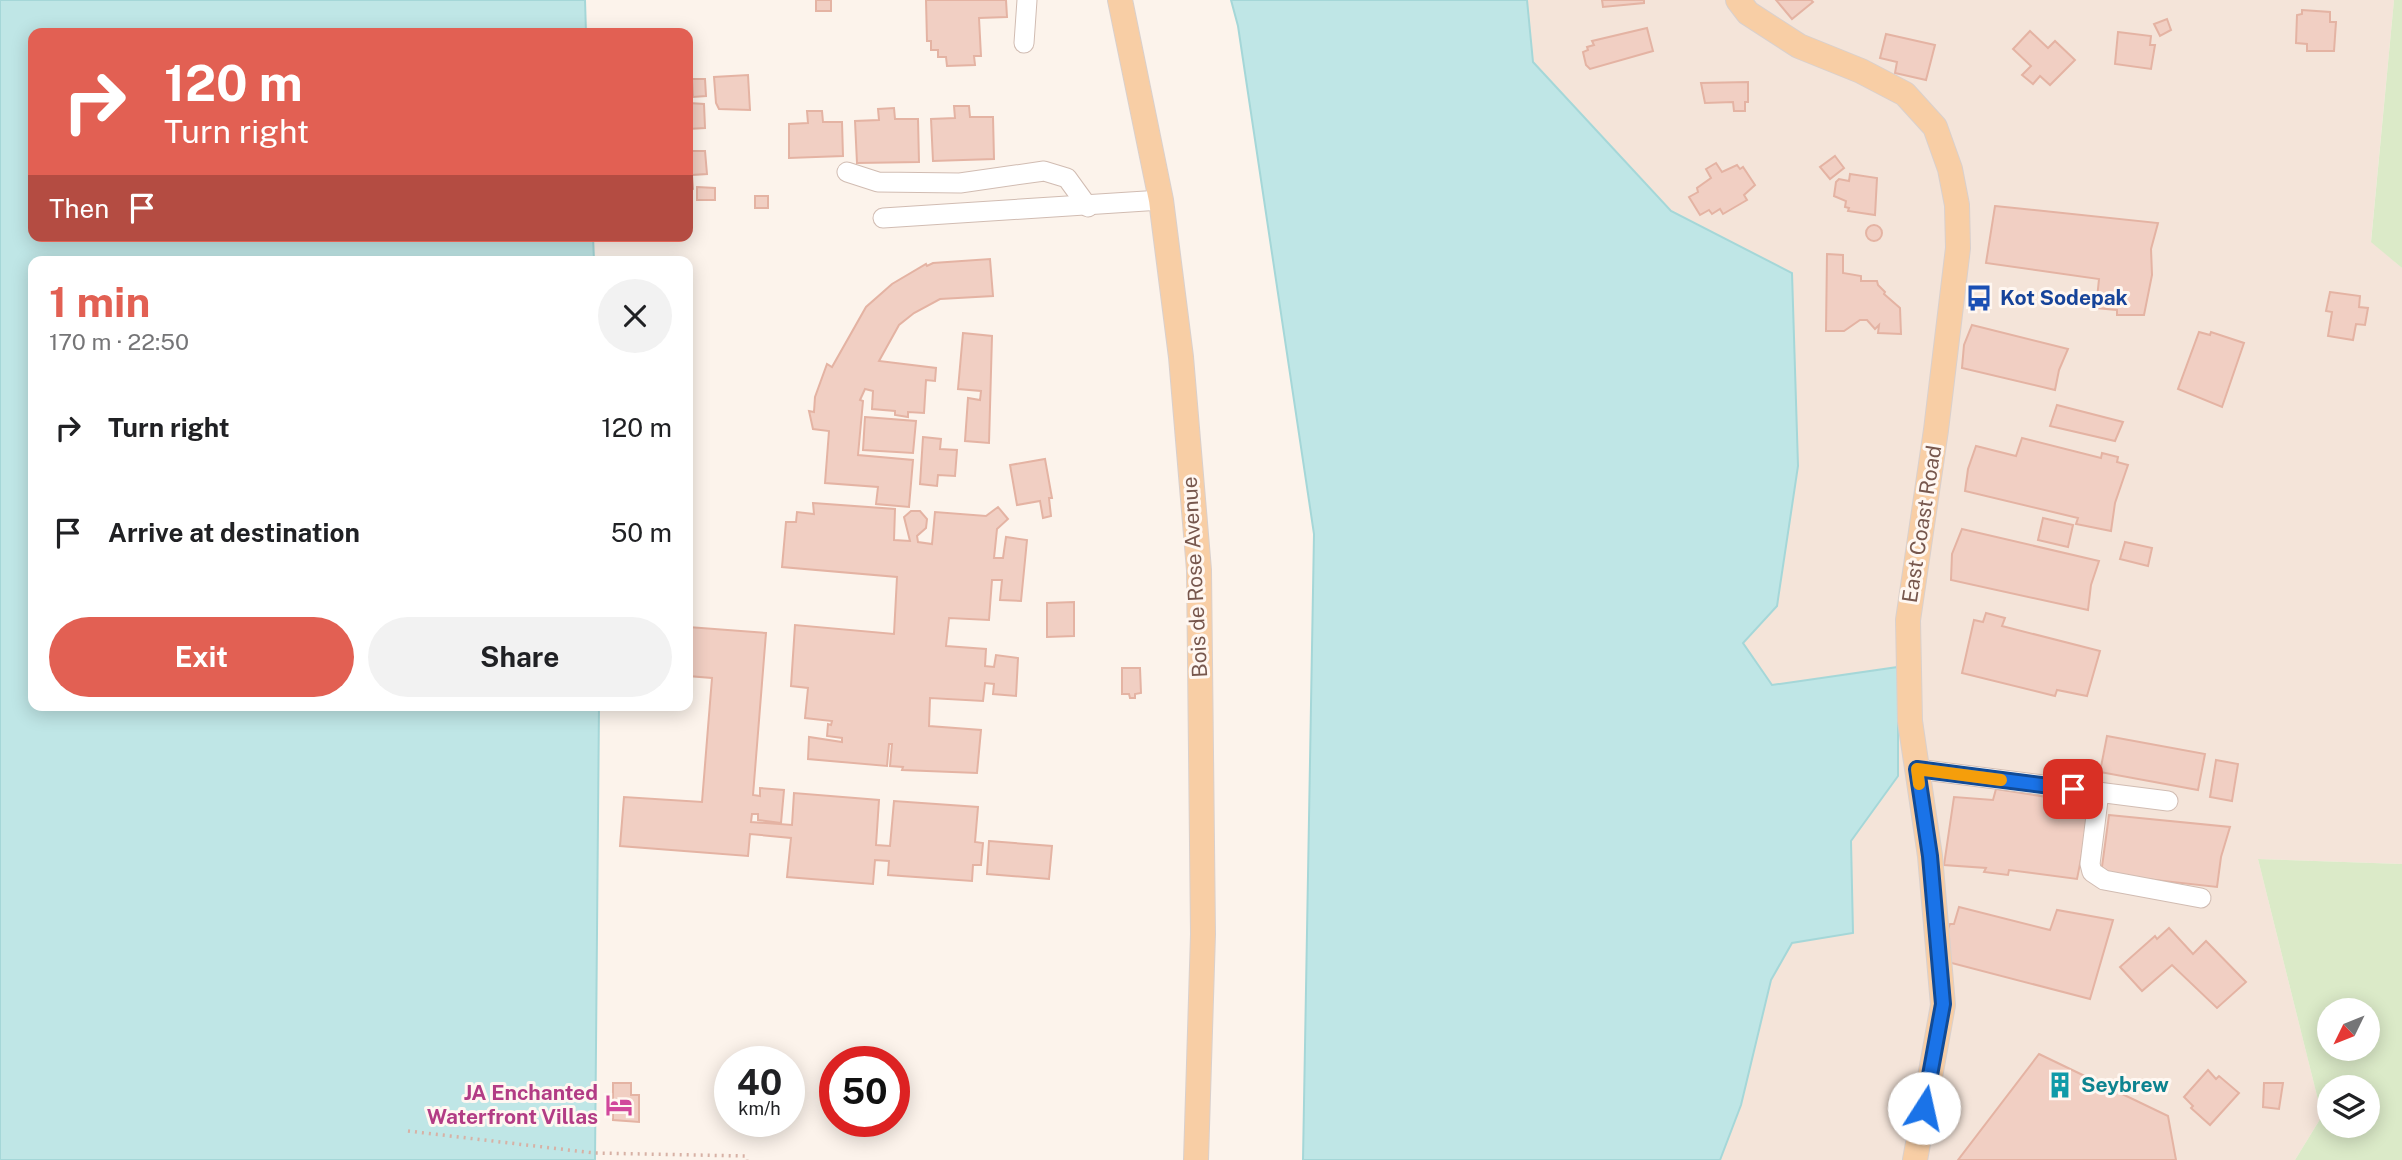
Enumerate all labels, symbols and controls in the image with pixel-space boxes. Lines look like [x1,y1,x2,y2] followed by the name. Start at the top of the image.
[164,54,303,112] text: 120 m
[49,56,140,147] icon: right
[164,113,309,150] text: Turn right
[123,189,161,227] icon: arrive
[49,193,109,224] text: Then
[49,277,150,326] text: 1 min
[598,279,672,353] button: close
[1964,283,1994,313] bus stop icon: Kot Sodepak
[2000,285,2128,310] place label: Kot Sodepak
[49,328,189,355] text: 170 m · 22:50
[49,409,87,447] icon: right
[108,412,230,443] text: Turn right
[601,412,672,443] text: 120 m
[1897,443,1946,604] street label: East Coast Road
[1177,476,1212,678] street label: Bois de Rose Avenue
[49,514,87,552] icon: arrive
[108,517,360,548] text: Arrive at destination
[611,517,672,548] text: 50 m
[49,617,354,697] button: Exit
[368,617,672,697] button: Share
[2043,759,2103,819] pin
[2054,770,2092,808] icon: arrive
[2317,998,2380,1060] north arrow
[2317,998,2380,1138] map controls
[819,1046,910,1137] speed limit sign: 50
[737,1062,782,1103] text: 40
[2045,1070,2075,1100] building icon: Seybrew
[1887,1071,1961,1145] position arrow
[2081,1072,2169,1097] place label: Seybrew
[2317,1075,2380,1138] button: layers
[427,1080,598,1129] place label: JA Enchanted Waterfront Villas
[604,1090,634,1120] hotel icon: JA Enchanted Waterfront Villas
[738,1098,781,1119] text: km/h

